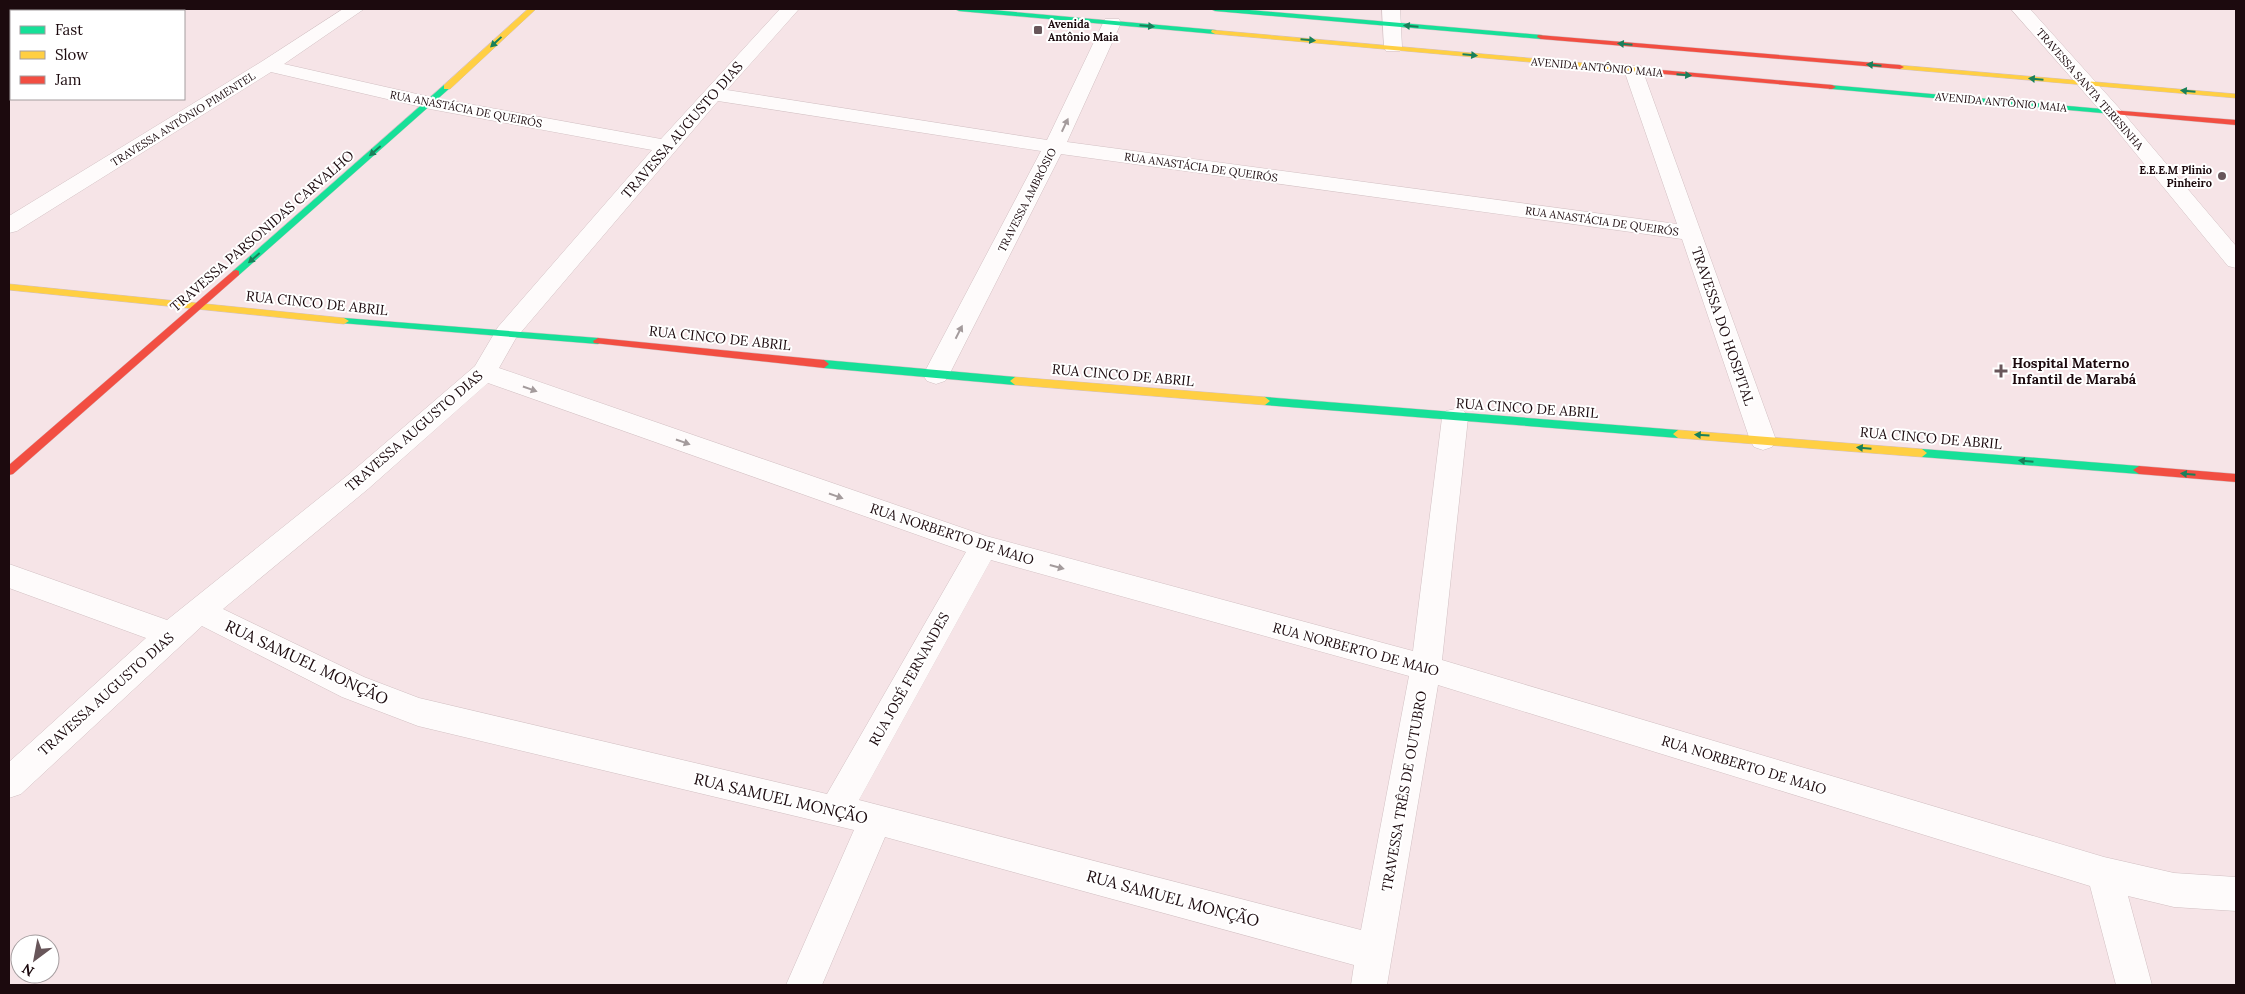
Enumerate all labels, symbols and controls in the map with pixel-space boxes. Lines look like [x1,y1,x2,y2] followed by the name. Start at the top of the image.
[10,10,185,100] legend
[1048,17,1119,44] place label: Avenida Antônio Maia
[55,20,83,39] text: Fast
[1139,22,1155,30] one-way arrow
[1402,22,1418,30] one-way arrow
[1032,24,1044,36] marker: Avenida Antônio Maia
[2033,25,2147,154] street label: TRAVESSA SANTA TERESINHA
[490,36,502,48] one-way arrow
[1301,36,1317,44] one-way arrow
[1616,40,1632,48] one-way arrow
[55,45,88,64] text: Slow
[1463,51,1479,59] one-way arrow
[1529,54,1665,80] street label: AVENIDA ANTÔNIO MAIA
[617,58,747,202] street label: TRAVESSA AUGUSTO DIAS
[1866,61,1882,69] one-way arrow
[108,68,258,169] street label: TRAVESSA ANTÔNIO PIMENTEL
[54,70,82,89] text: Jam
[1677,71,1693,79] one-way arrow
[2028,74,2044,82] one-way arrow
[389,87,543,131] street label: RUA ANASTÁCIA DE QUEIRÓS
[2179,87,2195,95] one-way arrow
[1933,89,2069,115] street label: AVENIDA ANTÔNIO MAIA
[1061,118,1069,132] one-way arrow
[370,145,382,157] one-way arrow
[995,145,1059,254] street label: TRAVESSA AMBRÓSIO
[166,146,358,316] street label: TRAVESSA PARSONIDAS CARVALHO
[1123,149,1279,185] street label: RUA ANASTÁCIA DE QUEIRÓS
[2139,163,2212,190] place label: E.E.E.M Plinio Pinheiro
[2216,170,2228,182] marker: E.E.E.M Plinio Pinheiro
[1524,203,1680,239] street label: RUA ANASTÁCIA DE QUEIRÓS
[1687,244,1759,408] street label: TRAVESSA DO HOSPITAL
[247,253,260,264] one-way arrow
[245,287,389,319] street label: RUA CINCO DE ABRIL
[648,322,792,354] street label: RUA CINCO DE ABRIL
[955,324,963,339] one-way arrow
[2012,354,2137,388] place label: Hospital Materno Infantil de Marabá
[1051,360,1195,390] street label: RUA CINCO DE ABRIL
[1994,364,2008,378] marker: Hospital Materno Infantil de Marabá
[342,366,486,496] street label: TRAVESSA AUGUSTO DIAS
[522,385,537,393] one-way arrow
[1455,394,1599,422] street label: RUA CINCO DE ABRIL
[1859,423,2003,453] street label: RUA CINCO DE ABRIL
[1693,431,1709,439] one-way arrow
[676,438,691,446] one-way arrow
[1855,444,1871,452] one-way arrow
[2017,457,2033,465] one-way arrow
[2179,470,2195,478] one-way arrow
[829,493,844,500] one-way arrow
[868,499,1036,569] street label: RUA NORBERTO DE MAIO
[1050,564,1065,572] one-way arrow
[865,609,953,749] street label: RUA JOSÉ FERNANDES
[222,615,392,709] street label: RUA SAMUEL MONÇÃO
[1271,618,1441,680] street label: RUA NORBERTO DE MAIO
[34,628,178,760] street label: TRAVESSA AUGUSTO DIAS
[1377,689,1431,893] street label: TRAVESSA TRÊS DE OUTUBRO
[1659,731,1829,799] street label: RUA NORBERTO DE MAIO
[692,768,870,828] street label: RUA SAMUEL MONÇÃO
[1084,865,1262,931] street label: RUA SAMUEL MONÇÃO
[10,934,60,984] north arrow
[19,959,37,981] text: N

